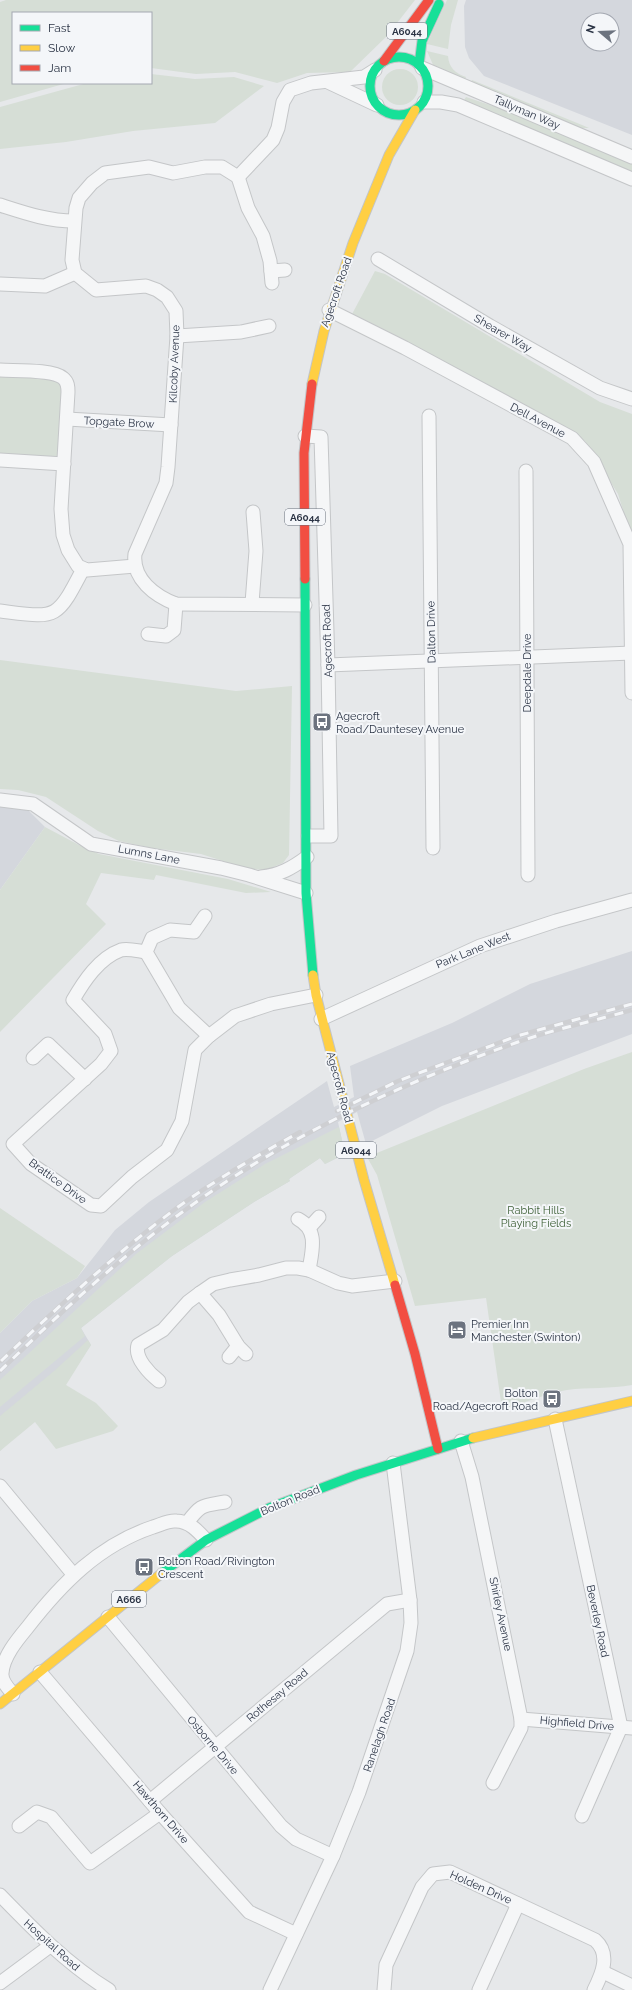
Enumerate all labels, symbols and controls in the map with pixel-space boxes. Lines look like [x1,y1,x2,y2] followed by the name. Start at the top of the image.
[12,12,152,84] legend
[580,12,620,52] north arrow
[48,21,71,35] text: Fast
[387,23,427,39] road number: A6044
[584,23,599,35] text: N
[48,41,75,55] text: Slow
[48,61,71,75] text: Jam
[492,93,562,132] street label: Tallyman Way
[318,255,355,329] street label: Agecroft Road
[472,312,534,355] street label: Shearer Way
[167,324,182,403] street label: Kilcoby Avenue
[508,400,568,441] street label: Dell Avenue
[83,414,155,431] street label: Topgate Brow
[285,509,325,525] road number: A6044
[424,600,439,663] street label: Dalton Drive
[320,604,335,678] street label: Agecroft Road
[521,633,534,712] street label: Deepdale Drive
[336,710,465,736] place label: Agecroft Road/Dauntesey Avenue
[311,711,333,733] bus stop icon: Agecroft Road/Dauntesey Avenue
[117,842,182,867] street label: Lumns Lane
[434,929,513,971] street label: Park Lane West
[324,1050,355,1124] street label: Agecroft Road
[336,1142,376,1158] road number: A6044
[26,1156,90,1207] street label: Brattice Drive
[501,1204,571,1230] park label: Rabbit Hills Playing Fields
[471,1318,580,1344] place label: Premier Inn Manchester (Swinton)
[446,1319,468,1341] hotel icon: Premier Inn Manchester (Swinton)
[433,1387,538,1413] place label: Bolton Road/Agecroft Road
[541,1388,563,1410] bus stop icon: Bolton Road/Agecroft Road
[259,1483,322,1518] street label: Bolton Road
[158,1555,275,1581] place label: Bolton Road/Rivington Crescent
[133,1556,155,1578] bus stop icon: Bolton Road/Rivington Crescent
[486,1576,515,1653] street label: Shirley Avenue
[583,1584,612,1659] street label: Beverley Road
[112,1591,146,1607] road number: A666
[244,1666,311,1725] street label: Rothesay Road
[361,1696,398,1774] street label: Ranelagh Road
[184,1713,241,1778] street label: Osborne Drive
[539,1714,615,1733] street label: Highfield Drive
[130,1778,192,1847] street label: Hawthorn Drive
[448,1868,514,1907] street label: Holden Drive
[21,1917,82,1974] street label: Hospital Road

